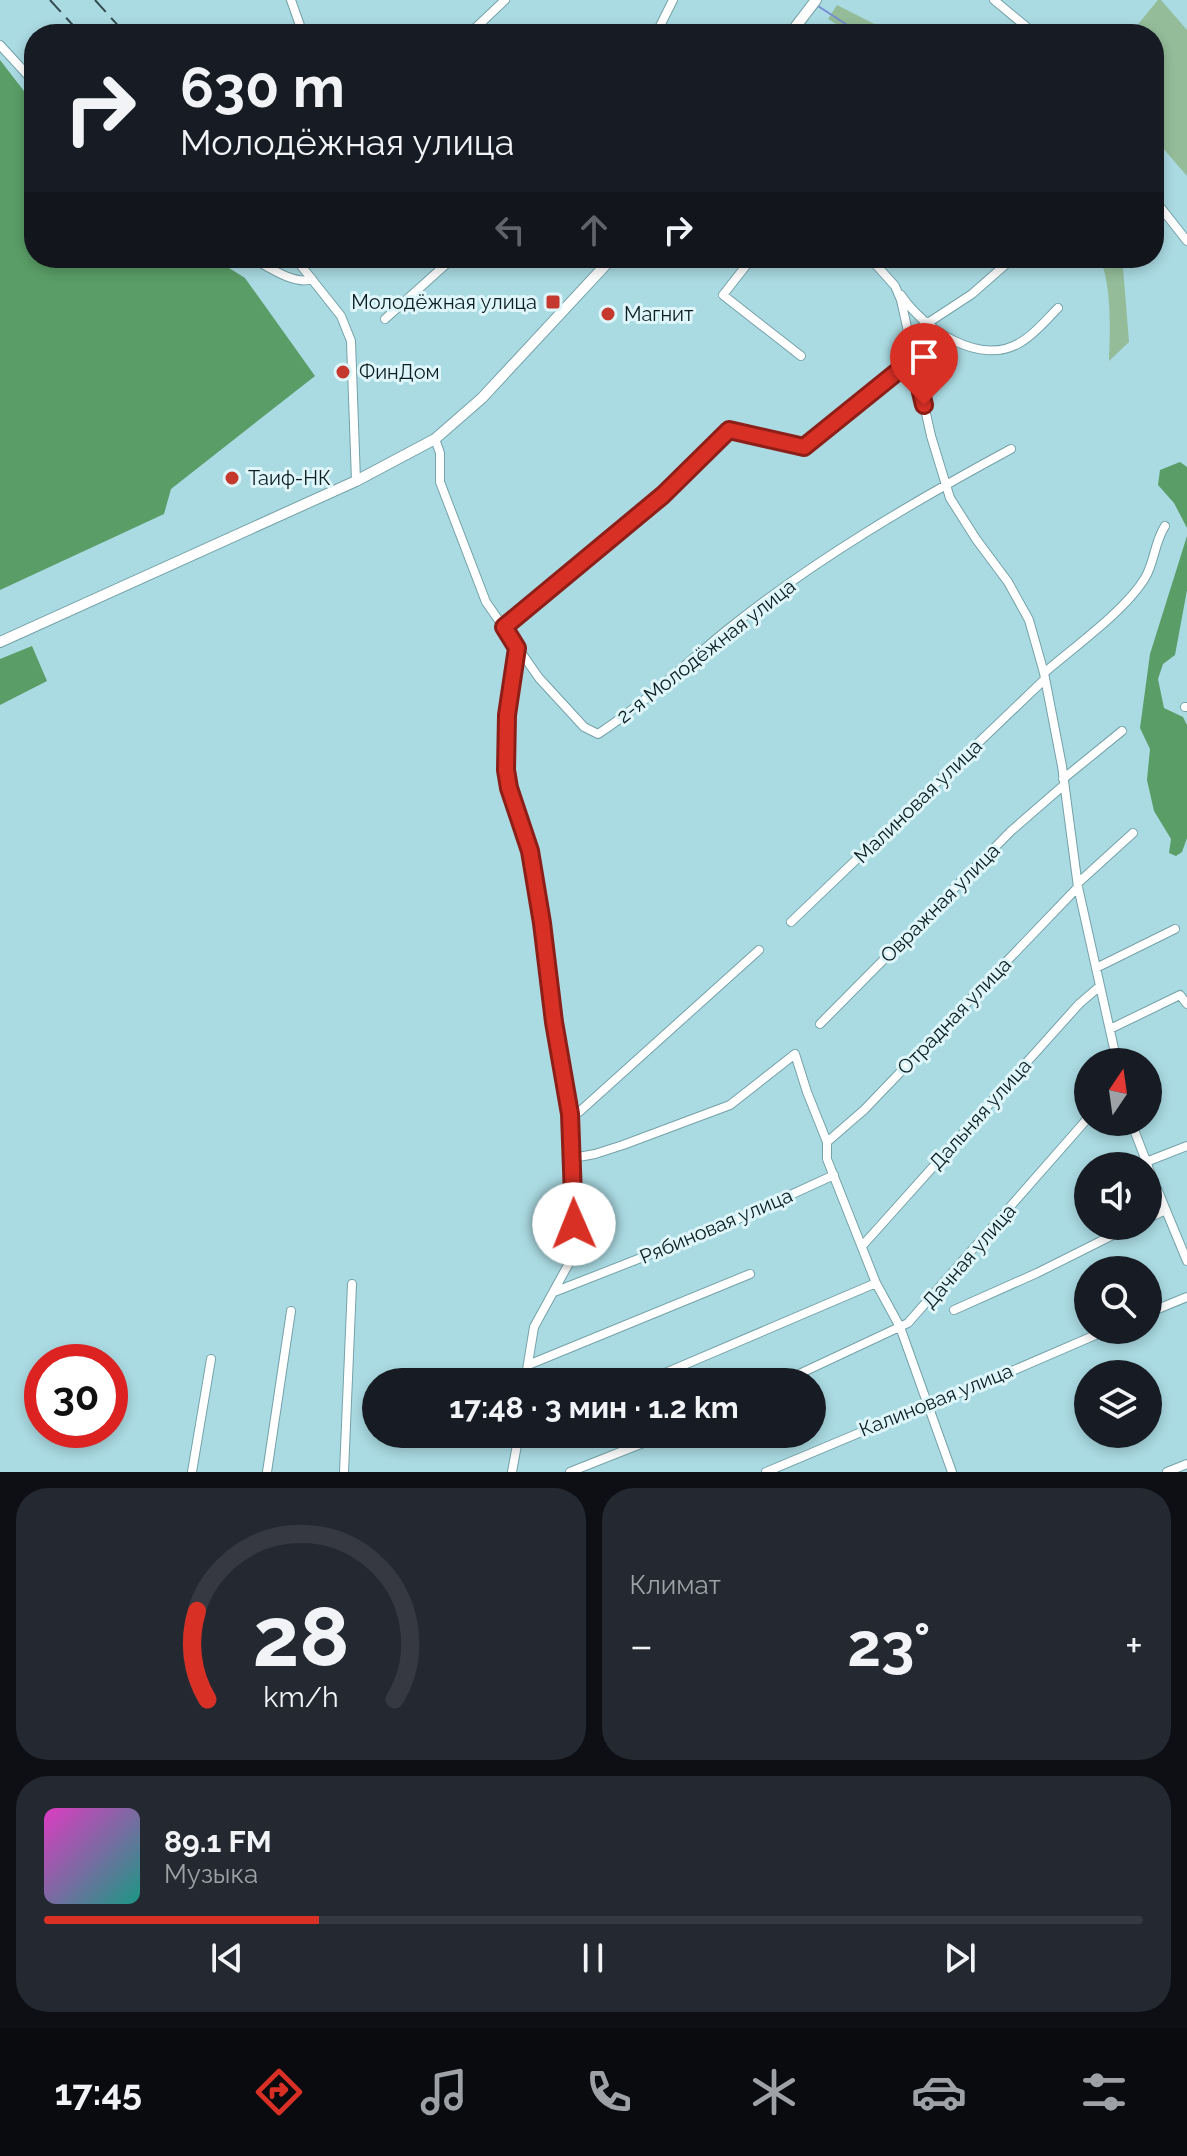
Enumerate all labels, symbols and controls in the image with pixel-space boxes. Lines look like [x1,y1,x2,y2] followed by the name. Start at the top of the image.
[180,54,345,120] text: 630 m
[48,56,152,160] icon: right
[180,121,514,163] text: Молодёжная улица
[488,208,532,252] icon: left
[572,208,616,252] icon: ahead
[656,208,700,252] icon: right
[351,290,537,314] place label: Молодёжная улица
[544,293,562,311] marker: Молодёжная улица
[624,302,694,326] place label: Магнит
[599,305,617,323] marker: Магнит
[890,323,958,405] pin
[902,335,946,379] icon: arrive
[359,360,440,384] place label: ФинДом
[334,363,352,381] marker: ФинДом
[248,466,331,490] place label: Таиф-НК
[223,469,241,487] marker: Таиф-НК
[612,574,800,728] street label: 2-я Молодёжная улица
[849,734,987,868] street label: Малиновая улица
[875,838,1005,968] street label: Овражная улица
[892,952,1016,1080] street label: Отрадная улица
[1074,1048,1162,1136] north arrow
[1074,1048,1162,1448] map controls
[924,1054,1036,1174] street label: Дальняя улица
[1074,1152,1162,1240] button: sound
[532,1182,616,1266] position arrow
[636,1183,796,1269] street label: Рябиновая улица
[917,1199,1021,1313] street label: Дачная улица
[1074,1256,1162,1344] button: search
[24,1344,128,1448] speed limit sign: 30
[856,1358,1016,1442] street label: Калиновая улица
[1074,1360,1162,1448] button: layers
[449,1390,739,1425] text: 17:48 · 3 мин · 1.2 km
[630,1570,721,1600] text: Климат
[252,1588,349,1685] text: 28
[847,1610,931,1680] text: 23°
[630,1620,653,1671] text: −
[1125,1620,1143,1671] text: +
[263,1680,338,1714] text: km/h
[164,1824,272,1859] text: 89.1 FM
[164,1859,258,1889] text: Музыка
[205,1936,249,1980] icon: previous
[571,1936,615,1980] icon: pause
[938,1936,982,1980] icon: next
[251,2064,307,2120] icon: directions
[416,2064,472,2120] icon: music
[581,2064,637,2120] icon: phone
[746,2064,802,2120] icon: climate
[911,2064,967,2120] icon: car
[1076,2064,1132,2120] icon: filters
[55,2071,142,2113] text: 17:45

